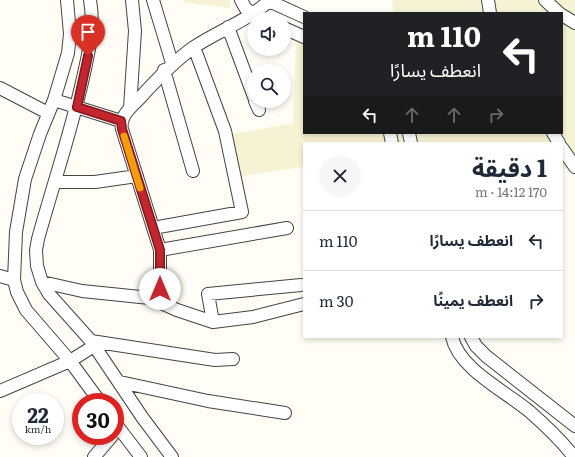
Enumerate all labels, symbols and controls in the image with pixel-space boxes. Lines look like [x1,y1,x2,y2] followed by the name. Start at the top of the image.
[247,12,291,108] map controls
[247,12,291,56] button: sound
[407,14,481,56] text: 110 m
[71,15,105,56] pin
[77,21,99,43] icon: arrive
[495,28,547,80] icon: left
[390,56,481,83] text: انعطف يسارًا
[247,64,291,108] button: search
[359,104,381,126] icon: left
[401,104,423,126] icon: ahead
[443,104,465,126] icon: ahead
[485,104,507,126] icon: right
[472,149,547,184] text: 1 دقيقة
[319,155,361,197] button: close
[475,182,547,201] text: 170 m · 14:12
[429,228,513,251] text: انعطف يسارًا
[319,229,357,252] text: 110 m
[525,230,547,252] icon: left
[139,268,181,310] position arrow
[433,288,513,311] text: انعطف يمينًا
[319,289,353,312] text: 30 m
[525,290,547,312] icon: right
[72,393,124,445] speed limit sign: 30
[27,399,49,429] text: 22
[25,421,51,436] text: km/h

